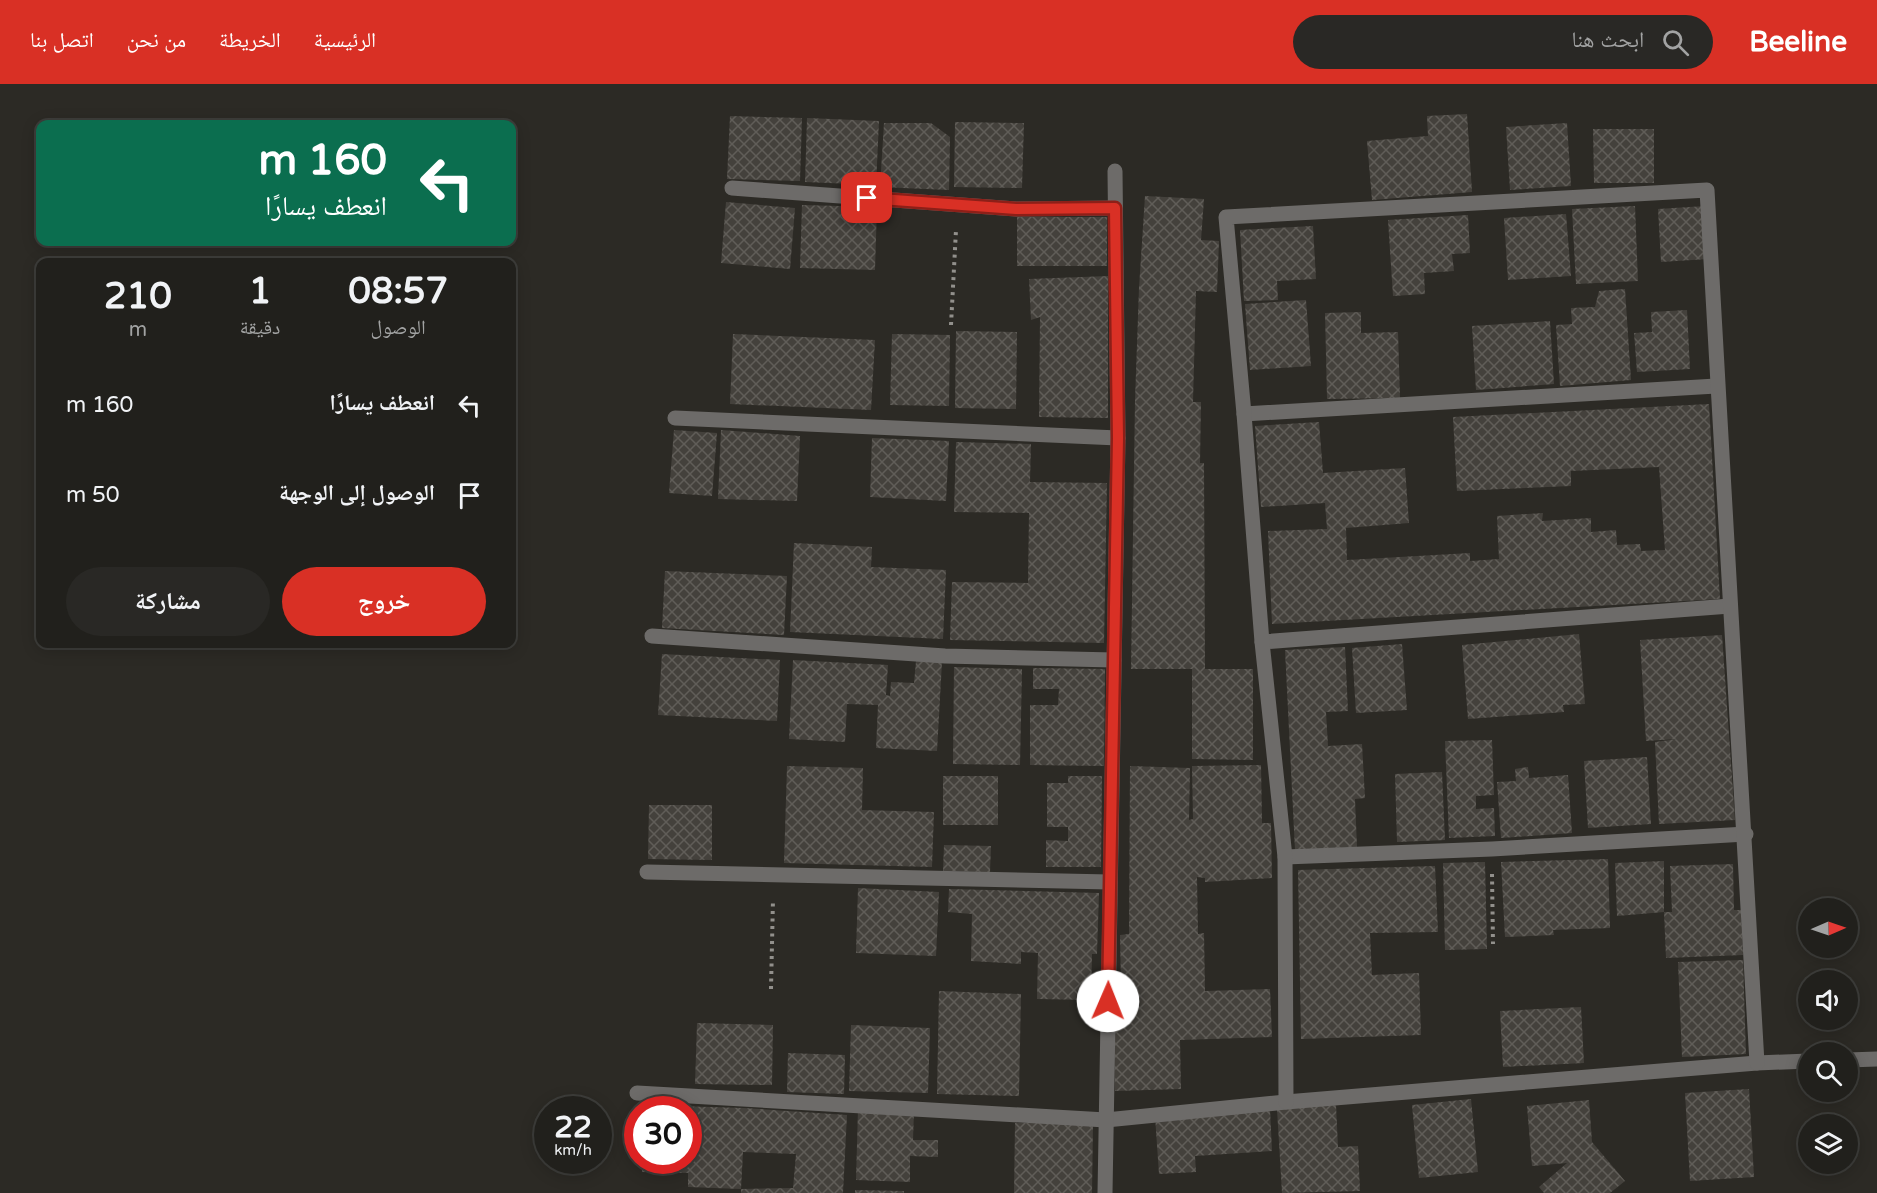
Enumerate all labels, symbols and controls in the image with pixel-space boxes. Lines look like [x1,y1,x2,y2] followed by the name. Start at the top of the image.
[1293,15,1713,69] search box
[1749,25,1847,59] text: Beeline
[1659,26,1692,59] icon: search
[1571,27,1644,53] text: ابحث هنا
[30,28,94,53] text: اتصل بنا
[127,28,186,53] text: من نحن
[219,28,281,53] text: الخريطة
[314,28,376,53] text: الرئيسية
[258,135,387,186] text: 160 m
[408,144,486,222] icon: left
[841,172,892,223] pin
[850,181,883,214] icon: arrive
[265,190,387,223] text: انعطف يسارًا
[249,270,271,313] text: 1
[348,270,448,313] text: 08:57
[104,275,172,318] text: 210
[240,316,280,340] text: دقيقة
[371,316,426,340] text: الوصول
[129,318,147,342] text: m
[453,389,486,422] icon: left
[330,390,435,416] text: انعطف يسارًا
[66,392,133,418] text: 160 m
[453,479,486,512] icon: arrive
[279,480,435,506] text: الوصول إلى الوجهة
[66,482,120,508] text: 50 m
[66,567,270,636] button: مشاركة
[282,567,486,636] button: خروج
[1798,898,1858,958] north arrow
[1798,898,1858,1174] map controls
[1076,969,1140,1033] position arrow
[1798,970,1858,1030] button: sound
[1798,1042,1858,1102] button: search
[624,1096,702,1174] speed limit sign: 30
[554,1109,592,1146] text: 22
[1798,1114,1858,1174] button: layers
[554,1141,592,1159] text: km/h

